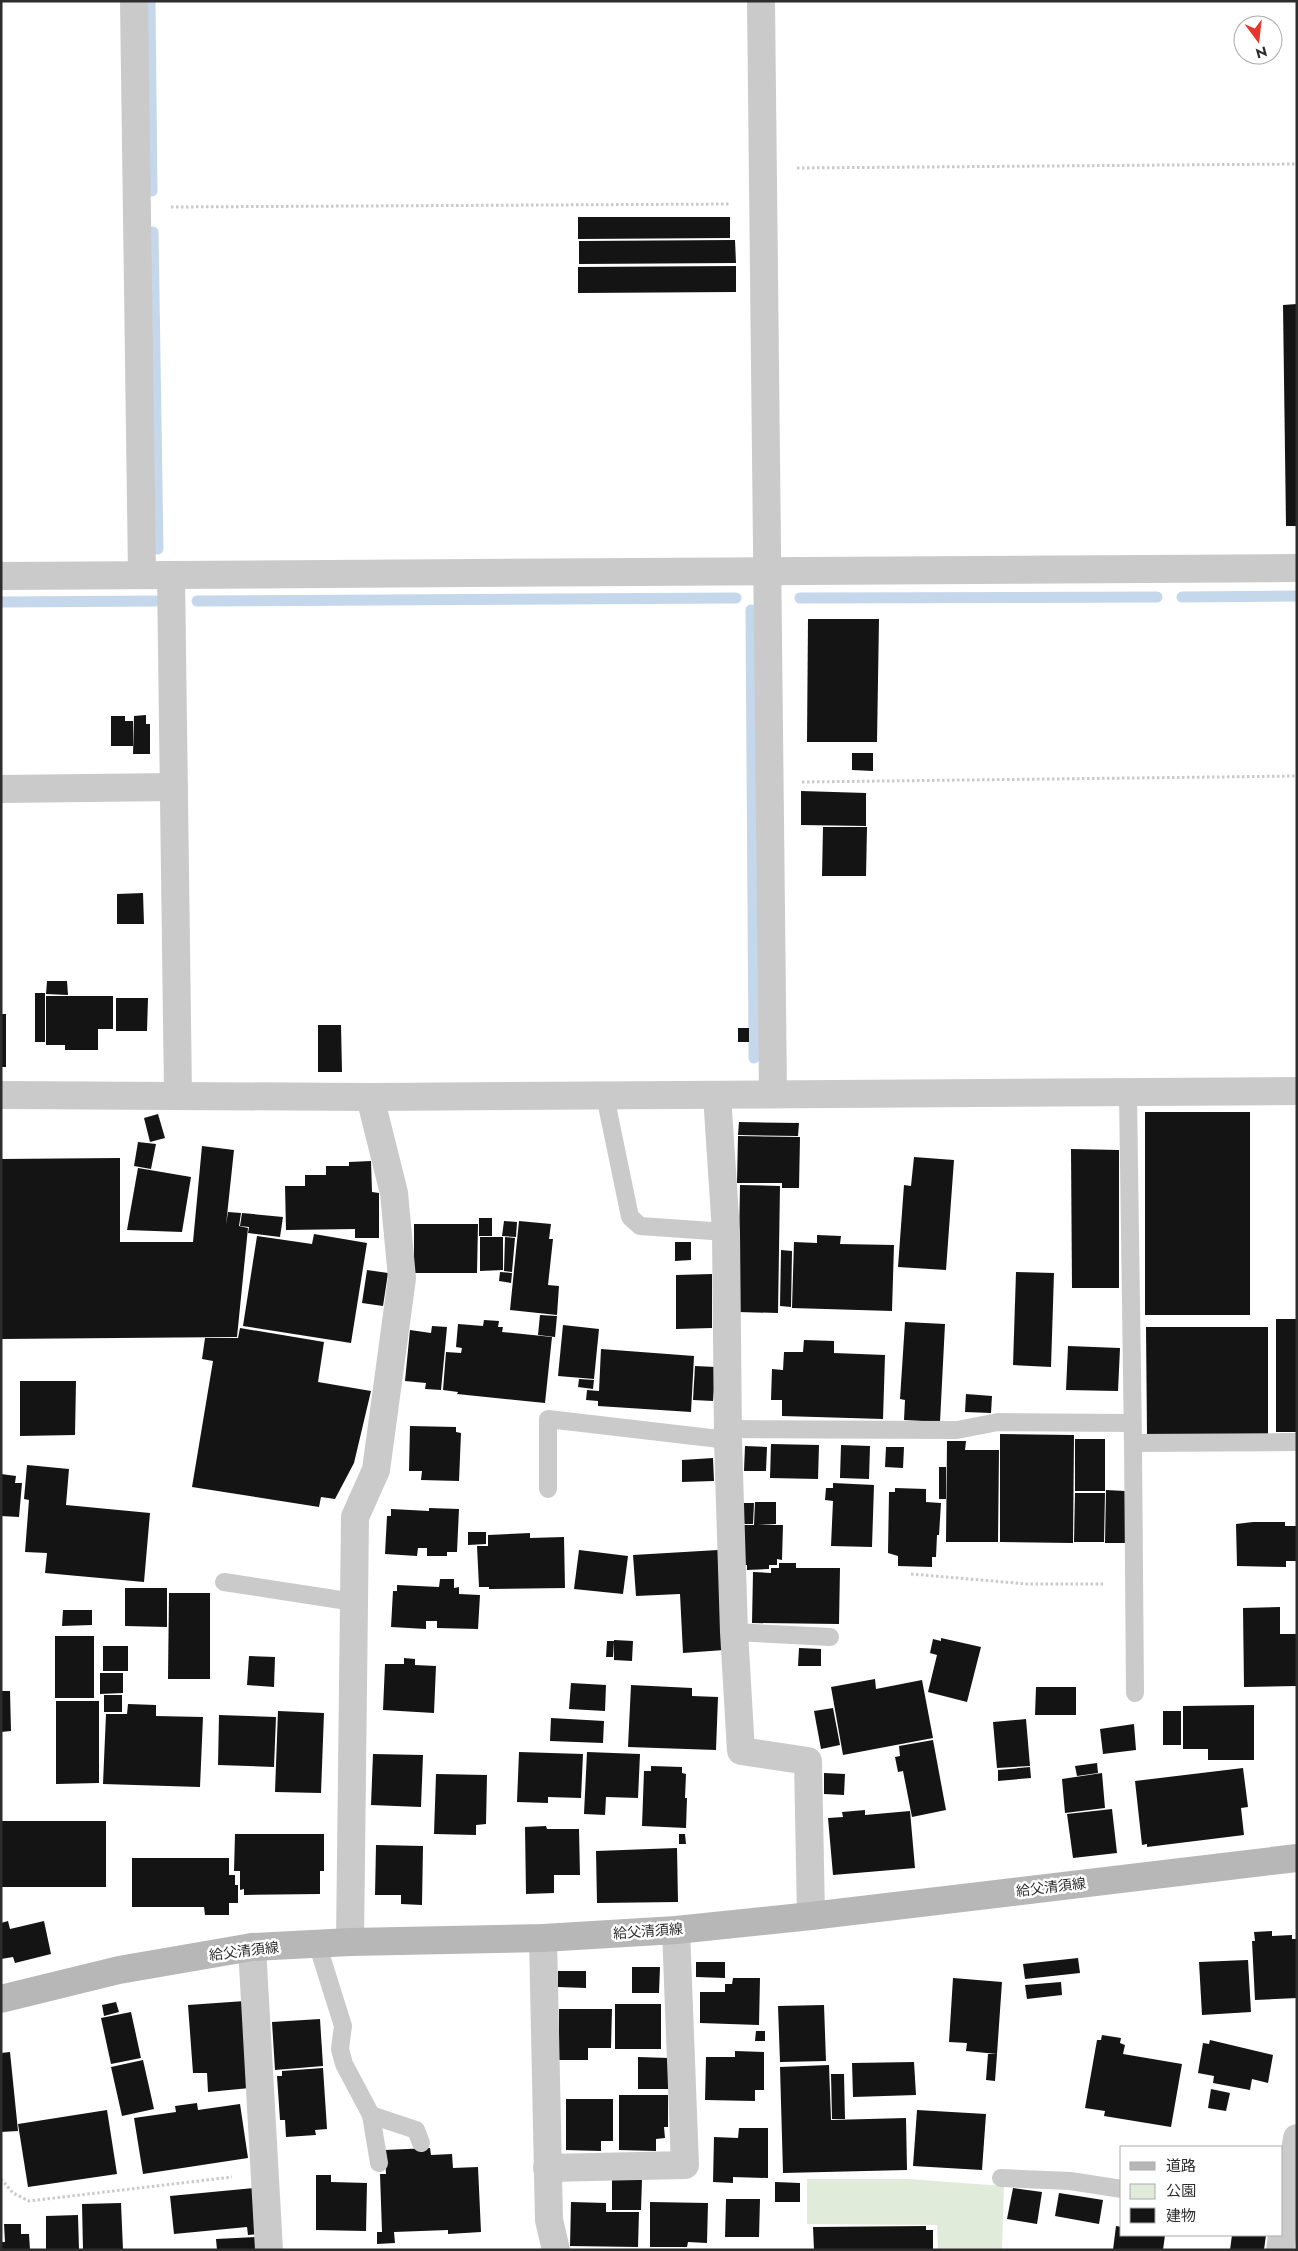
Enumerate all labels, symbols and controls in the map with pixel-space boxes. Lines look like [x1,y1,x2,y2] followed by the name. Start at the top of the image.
[1233,15,1283,65] north arrow
[1253,41,1269,64] text: N
[1015,1873,1087,1901] street label: 給父清須線
[612,1919,684,1943] street label: 給父清須線
[208,1937,280,1965] street label: 給父清須線
[1120,2146,1283,2236] legend
[1166,2155,1196,2177] text: 道路
[1166,2180,1196,2202] text: 公園
[1166,2205,1196,2227] text: 建物

